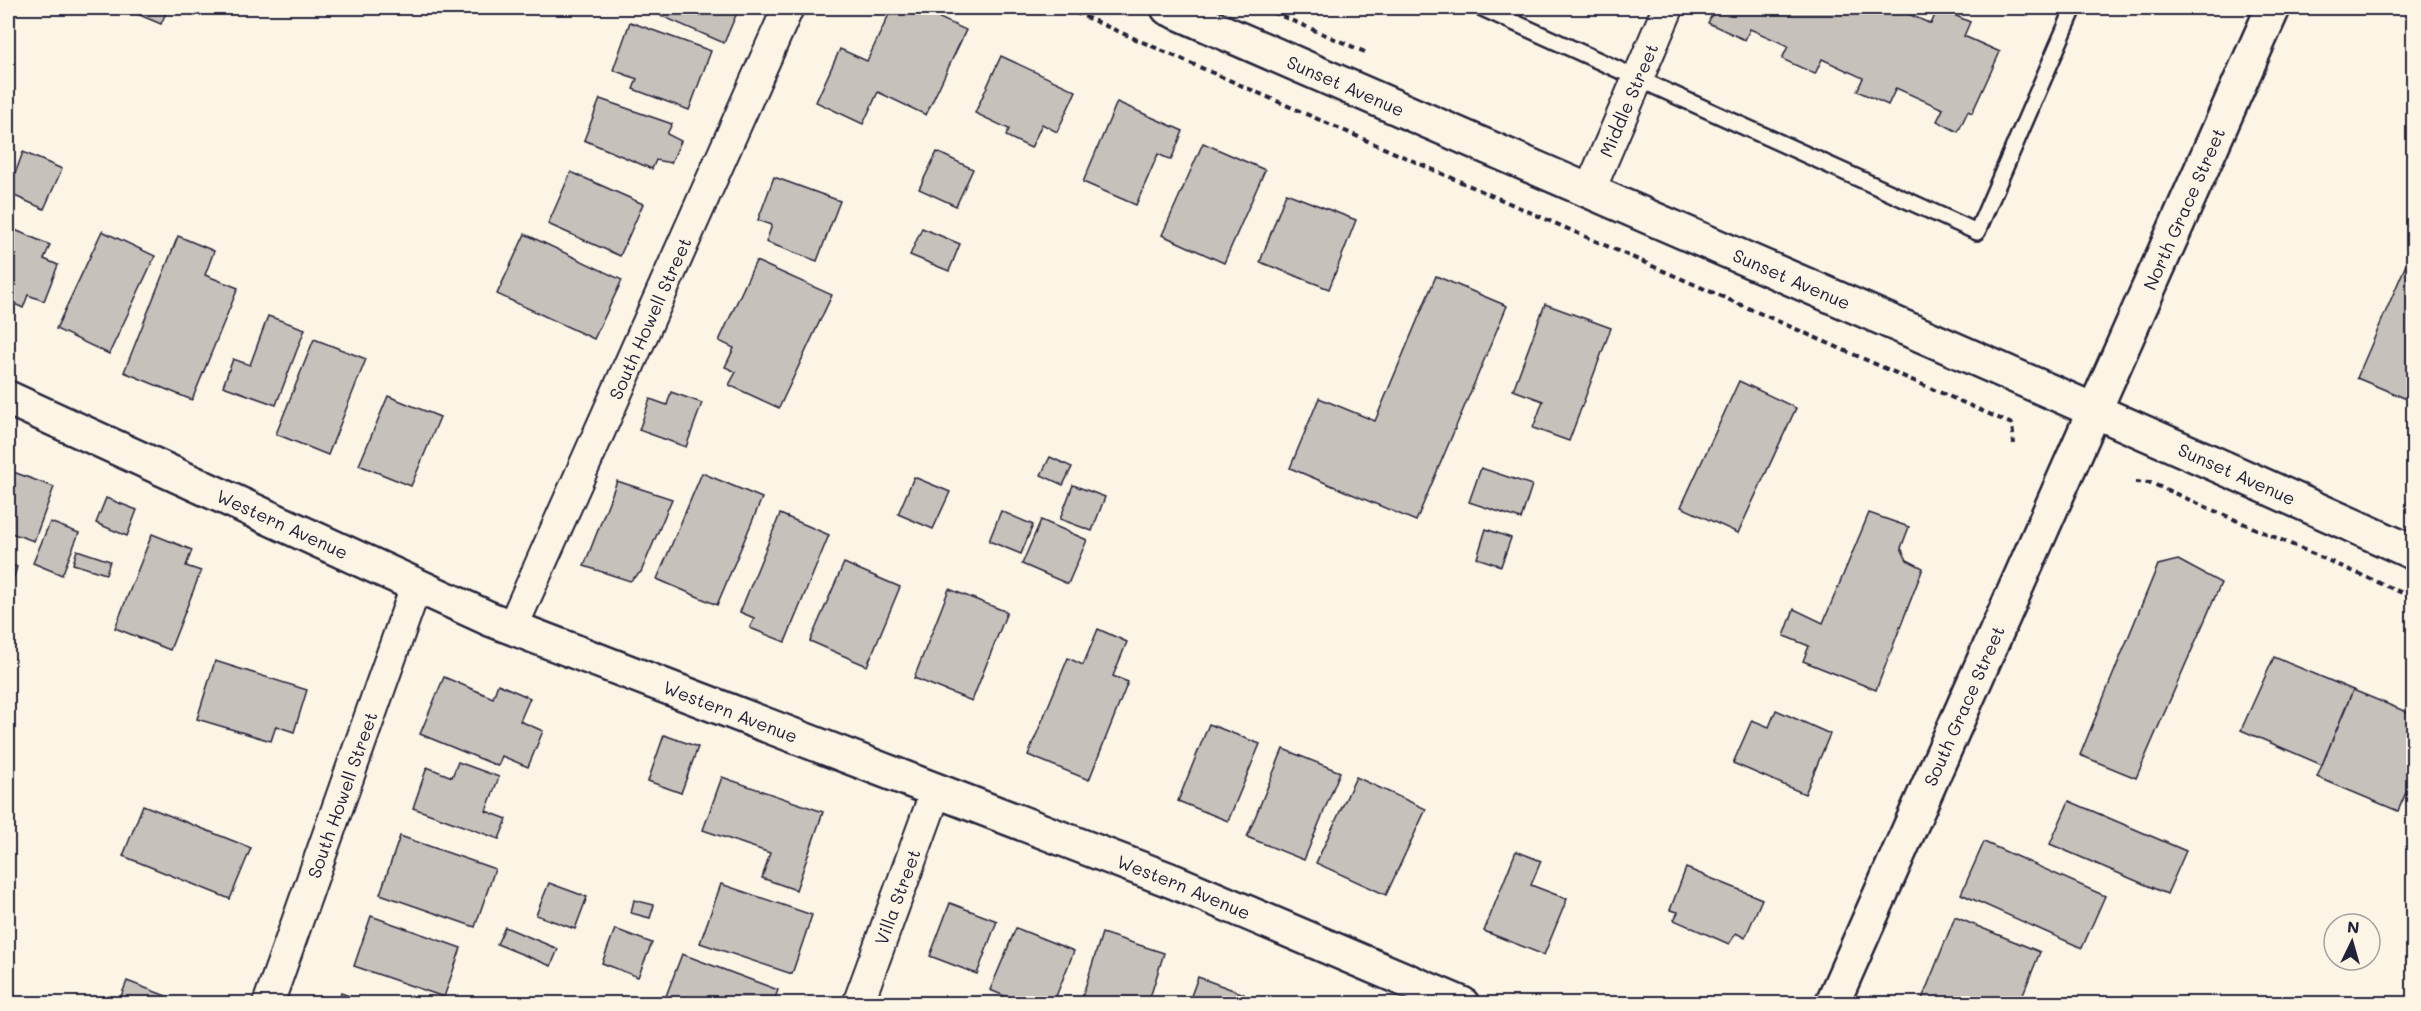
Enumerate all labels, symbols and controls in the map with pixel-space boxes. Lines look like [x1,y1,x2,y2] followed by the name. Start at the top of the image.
[1593,40,1663,161] street label: Middle Street
[1283,49,1408,122] street label: Sunset Avenue
[2137,124,2230,294] street label: North Grace Street
[603,233,696,403] street label: South Howell Street
[1729,243,1854,315] street label: Sunset Avenue
[2175,437,2299,510] street label: Sunset Avenue
[213,483,352,564] street label: Western Avenue
[1918,622,2010,790] street label: South Grace Street
[660,675,801,748] street label: Western Avenue
[302,708,383,881] street label: South Howell Street
[869,846,926,948] street label: Villa Street
[1114,849,1254,925] street label: Western Avenue
[2322,912,2382,972] north arrow
[2346,916,2360,938] text: N

